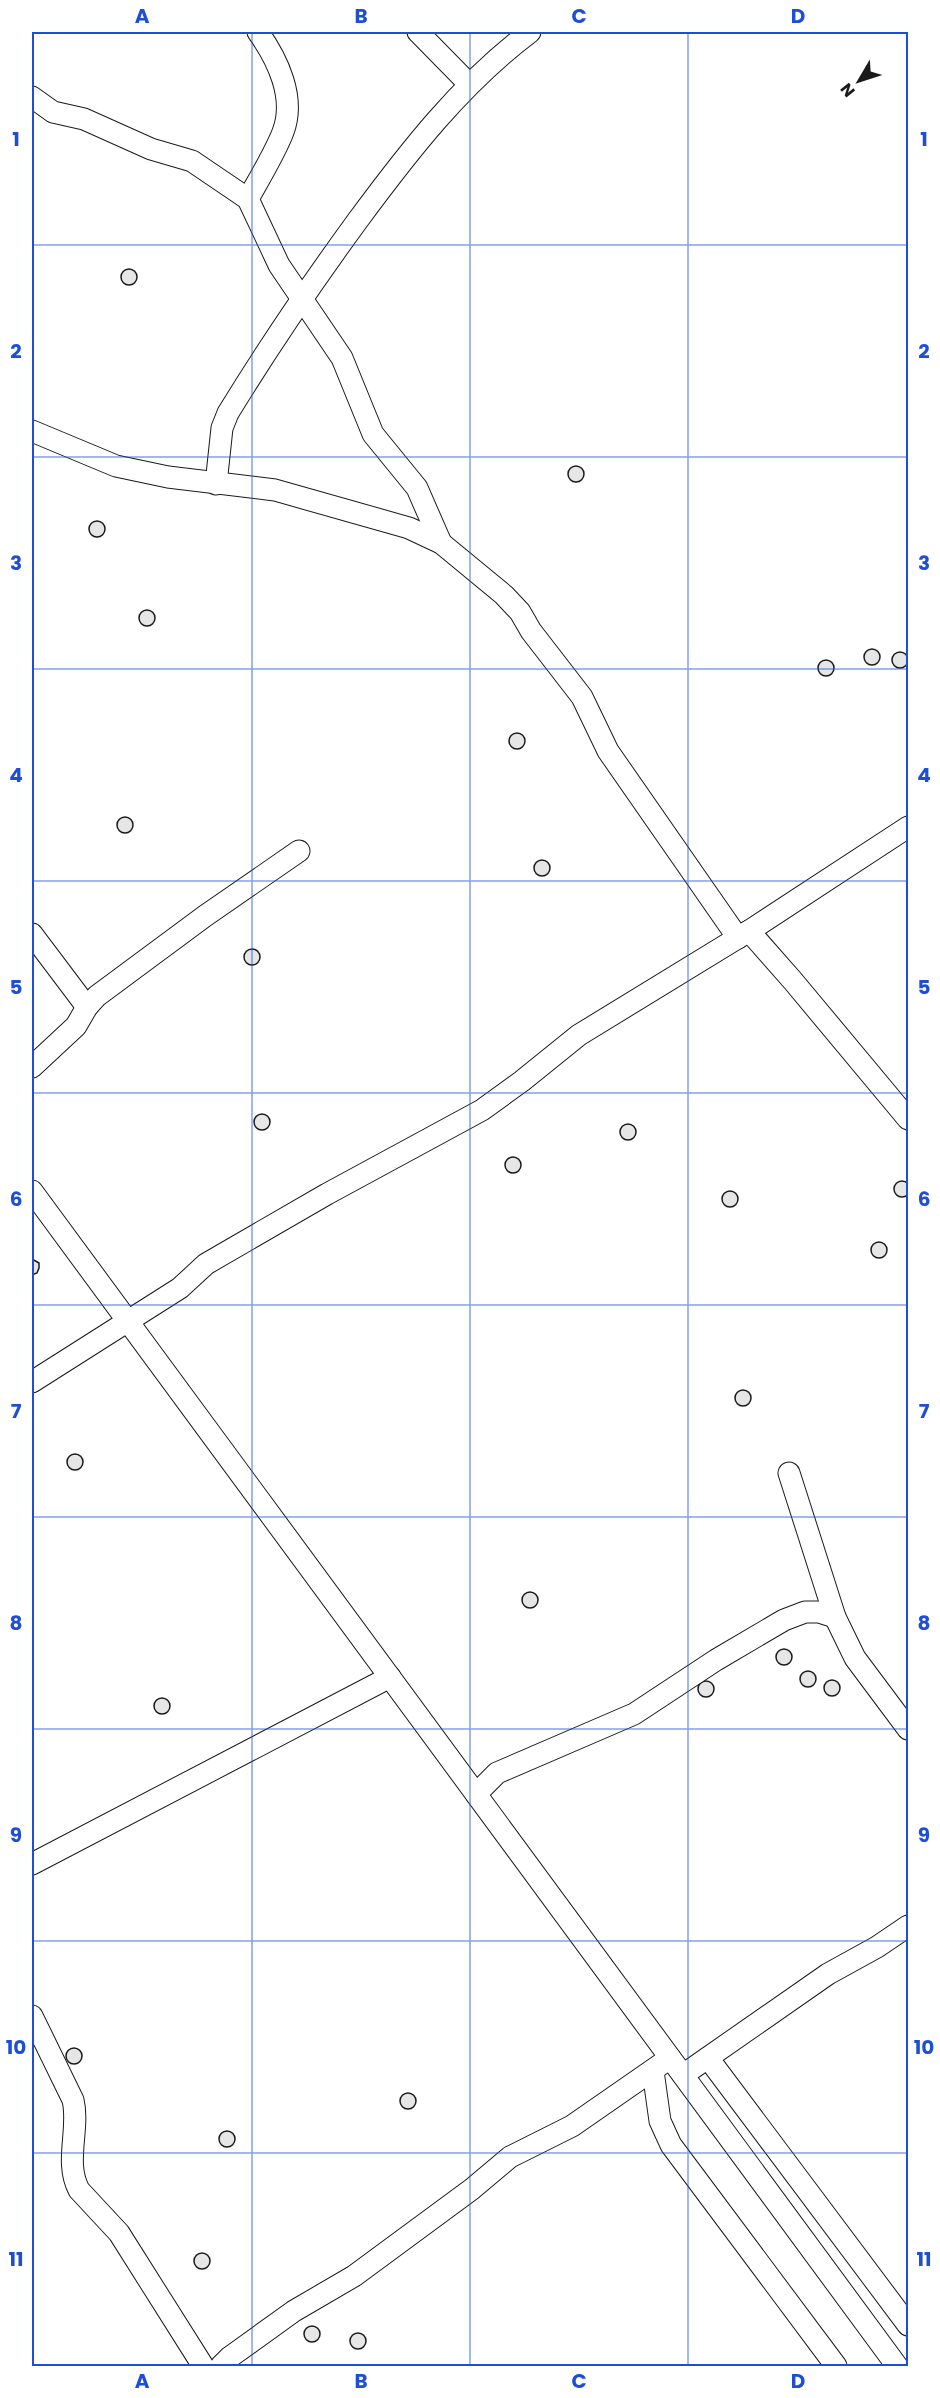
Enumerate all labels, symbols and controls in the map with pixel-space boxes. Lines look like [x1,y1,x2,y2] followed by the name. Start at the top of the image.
[135,2,150,30] text: A
[354,2,368,30] text: B
[571,2,587,30] text: C
[791,2,805,30] text: D
[829,51,889,111] north arrow
[835,78,860,102] text: N
[12,125,20,153] text: 1
[920,125,928,153] text: 1
[10,337,22,365] text: 2
[918,337,930,365] text: 2
[10,549,22,577] text: 3
[918,549,930,577] text: 3
[9,761,23,789] text: 4
[917,761,931,789] text: 4
[10,973,23,1001] text: 5
[918,973,931,1001] text: 5
[10,1185,22,1213] text: 6
[918,1185,930,1213] text: 6
[11,1397,22,1425] text: 7
[919,1397,930,1425] text: 7
[10,1609,22,1637] text: 8
[918,1609,930,1637] text: 8
[10,1821,22,1849] text: 9
[918,1821,930,1849] text: 9
[6,2033,26,2061] text: 10
[914,2033,934,2061] text: 10
[8,2245,24,2273] text: 11
[916,2245,932,2273] text: 11
[135,2367,150,2395] text: A
[354,2367,368,2395] text: B
[571,2367,587,2395] text: C
[791,2367,805,2395] text: D

